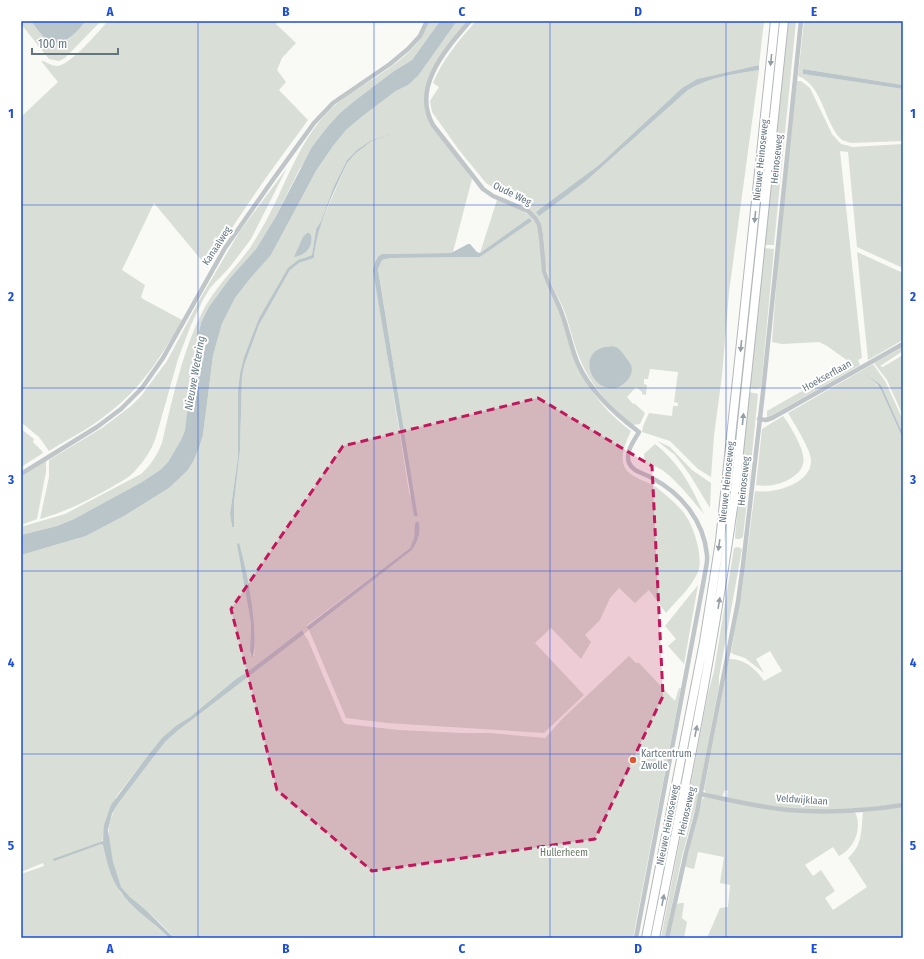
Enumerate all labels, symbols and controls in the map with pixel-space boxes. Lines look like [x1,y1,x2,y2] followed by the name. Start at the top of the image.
[105,4,114,19] text: A
[282,4,290,19] text: B
[459,4,466,19] text: C
[634,4,642,19] text: D
[811,4,817,19] text: E
[32,30,118,56] scale bar
[38,37,67,51] text: 100 m
[768,54,774,66] one-way arrow
[8,106,14,121] text: 1
[910,106,916,121] text: 1
[751,118,771,201] street label: Nieuwe Heinoseweg
[768,133,786,184] street label: Heinoseweg
[491,180,533,209] street label: Oude Weg
[751,211,758,223] one-way arrow
[200,224,234,268] street label: Kanaalweg
[7,289,14,304] text: 2
[909,289,916,304] text: 2
[182,335,208,411] water label: Nieuwe Wetering
[738,340,745,352] one-way arrow
[800,358,854,394] street label: Hoekserflaan
[739,413,746,425] one-way arrow
[717,440,737,523] street label: Nieuwe Heinoseweg
[735,455,753,506] street label: Heinoseweg
[7,472,14,487] text: 3
[909,472,916,487] text: 3
[716,539,722,551] one-way arrow
[716,597,722,609] one-way arrow
[8,655,15,670] text: 4
[910,655,917,670] text: 4
[693,725,699,737] one-way arrow
[641,748,692,772] place label: Kartcentrum Zwolle
[628,755,638,765] marker: Kartcentrum Zwolle
[654,783,682,866] street label: Nieuwe Heinoseweg
[676,785,698,836] street label: Heinoseweg
[776,792,828,808] street label: Veldwijklaan
[8,838,14,853] text: 5
[910,838,916,853] text: 5
[540,847,588,859] park label: Hullerheem
[660,894,666,906] one-way arrow
[105,941,114,956] text: A
[282,941,290,956] text: B
[459,941,466,956] text: C
[634,941,642,956] text: D
[811,941,817,956] text: E

